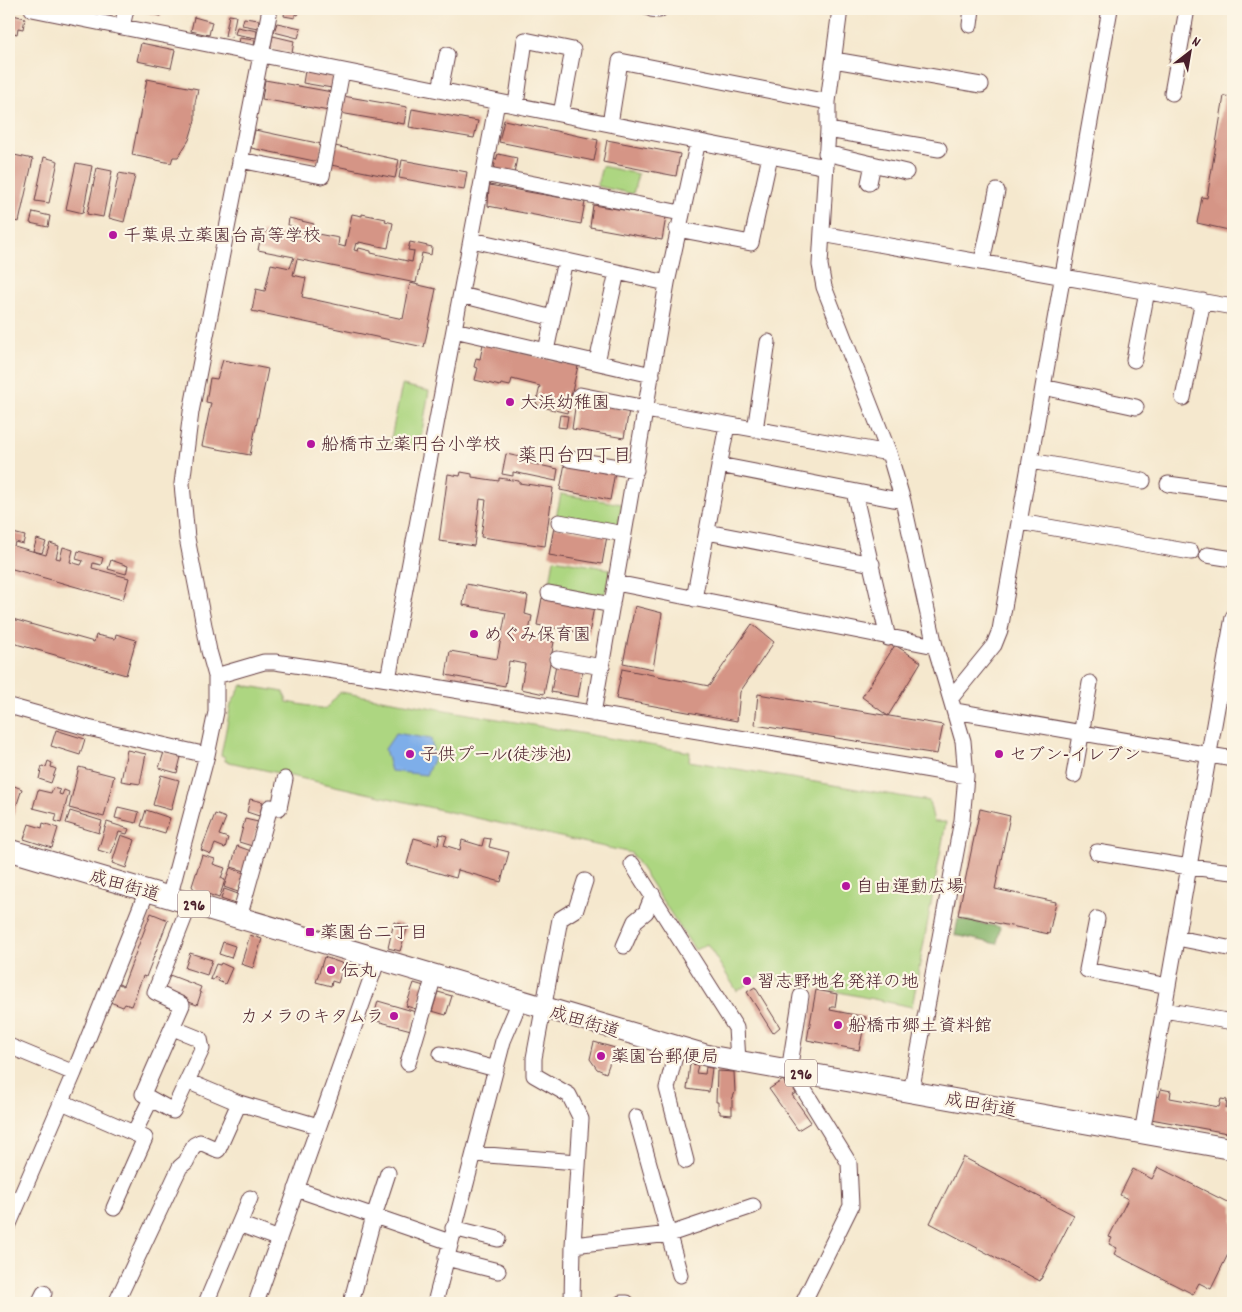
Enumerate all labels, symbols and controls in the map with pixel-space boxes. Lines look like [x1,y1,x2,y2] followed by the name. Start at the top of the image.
[1164,28,1214,78] north arrow
[1188,32,1204,53] text: N
[123,225,321,250] place label: 千葉県立薬園台高等学校
[107,229,119,241] marker: 千葉県立薬園台高等学校
[520,392,610,417] place label: 大浜幼稚園
[504,396,516,408] marker: 大浜幼稚園
[321,434,501,459] place label: 船橋市立薬円台小学校
[305,438,317,450] marker: 船橋市立薬円台小学校
[518,444,632,471] district label: 薬円台四丁目
[484,624,591,649] place label: めぐみ保育園
[468,628,480,640] marker: めぐみ保育園
[420,744,571,769] place label: 子供プール(徒渉池)
[1009,744,1141,769] place label: セブン-イレブン
[404,748,416,760] marker: 子供プール(徒渉池)
[993,748,1005,760] marker: セブン-イレブン
[86,865,162,909] street label: 成田街道
[856,876,964,901] place label: 自由運動広場
[840,880,852,892] marker: 自由運動広場
[178,891,210,918] road number: 296
[320,922,428,947] place label: 薬園台二丁目
[304,926,316,938] marker: 薬園台二丁目
[341,960,377,985] place label: 伝丸
[325,964,337,976] marker: 伝丸
[757,971,919,996] place label: 習志野地名発祥の地
[741,975,753,987] marker: 習志野地名発祥の地
[546,1001,622,1046] street label: 成田街道
[240,1006,384,1031] place label: カメラのキタムラ
[388,1010,400,1022] marker: カメラのキタムラ
[848,1015,992,1040] place label: 船橋市郷土資料館
[832,1019,844,1031] marker: 船橋市郷土資料館
[611,1046,719,1071] place label: 薬園台郵便局
[595,1050,607,1062] marker: 薬園台郵便局
[785,1060,817,1086] road number: 296
[943,1088,1018,1125] street label: 成田街道

